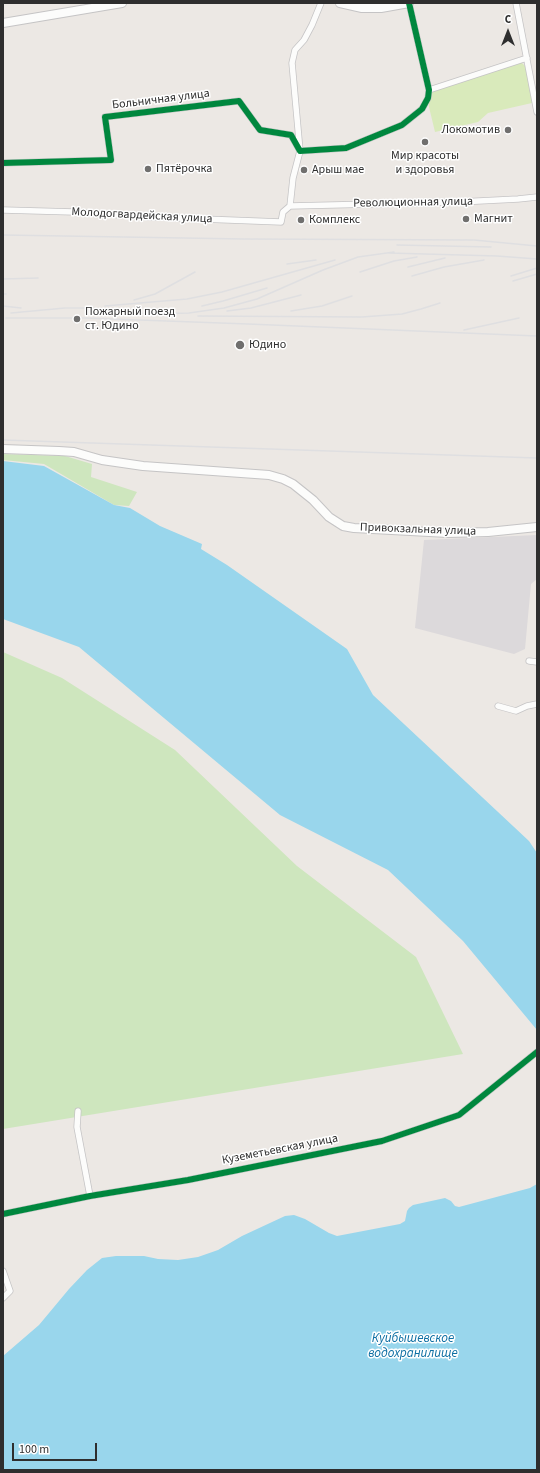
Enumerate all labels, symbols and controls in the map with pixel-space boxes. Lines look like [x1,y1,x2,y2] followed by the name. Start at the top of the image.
[488,12,528,52] north arrow
[505,12,511,27] text: С
[111,87,211,113] street label: Больничная улица
[441,123,500,137] place label: Локомотив
[503,125,513,135] marker: Локомотив
[420,137,430,147] marker: Мир красоты и здоровья
[391,149,459,177] place label: Мир красоты и здоровья
[156,162,212,176] place label: Пятёрочка
[312,163,364,177] place label: Арыш мае
[143,164,153,174] marker: Пятёрочка
[299,165,309,175] marker: Арыш мае
[353,195,473,211] street label: Революционная улица
[71,205,213,227] street label: Молодогвардейская улица
[474,212,513,226] place label: Магнит
[309,213,360,227] place label: Комплекс
[461,214,471,224] marker: Магнит
[296,215,306,225] marker: Комплекс
[85,305,175,333] place label: Пожарный поезд ст. Юдино
[72,314,82,324] marker: Пожарный поезд ст. Юдино
[249,338,286,352] place label: Юдино
[234,339,246,351] marker: Юдино
[360,521,476,539] street label: Привокзальная улица
[221,1132,339,1168] street label: Куземетьевская улица
[368,1331,458,1362] water label: Куйбышевское водохранилище
[14,1435,99,1461] scale bar
[19,1441,49,1458] text: 100 m

